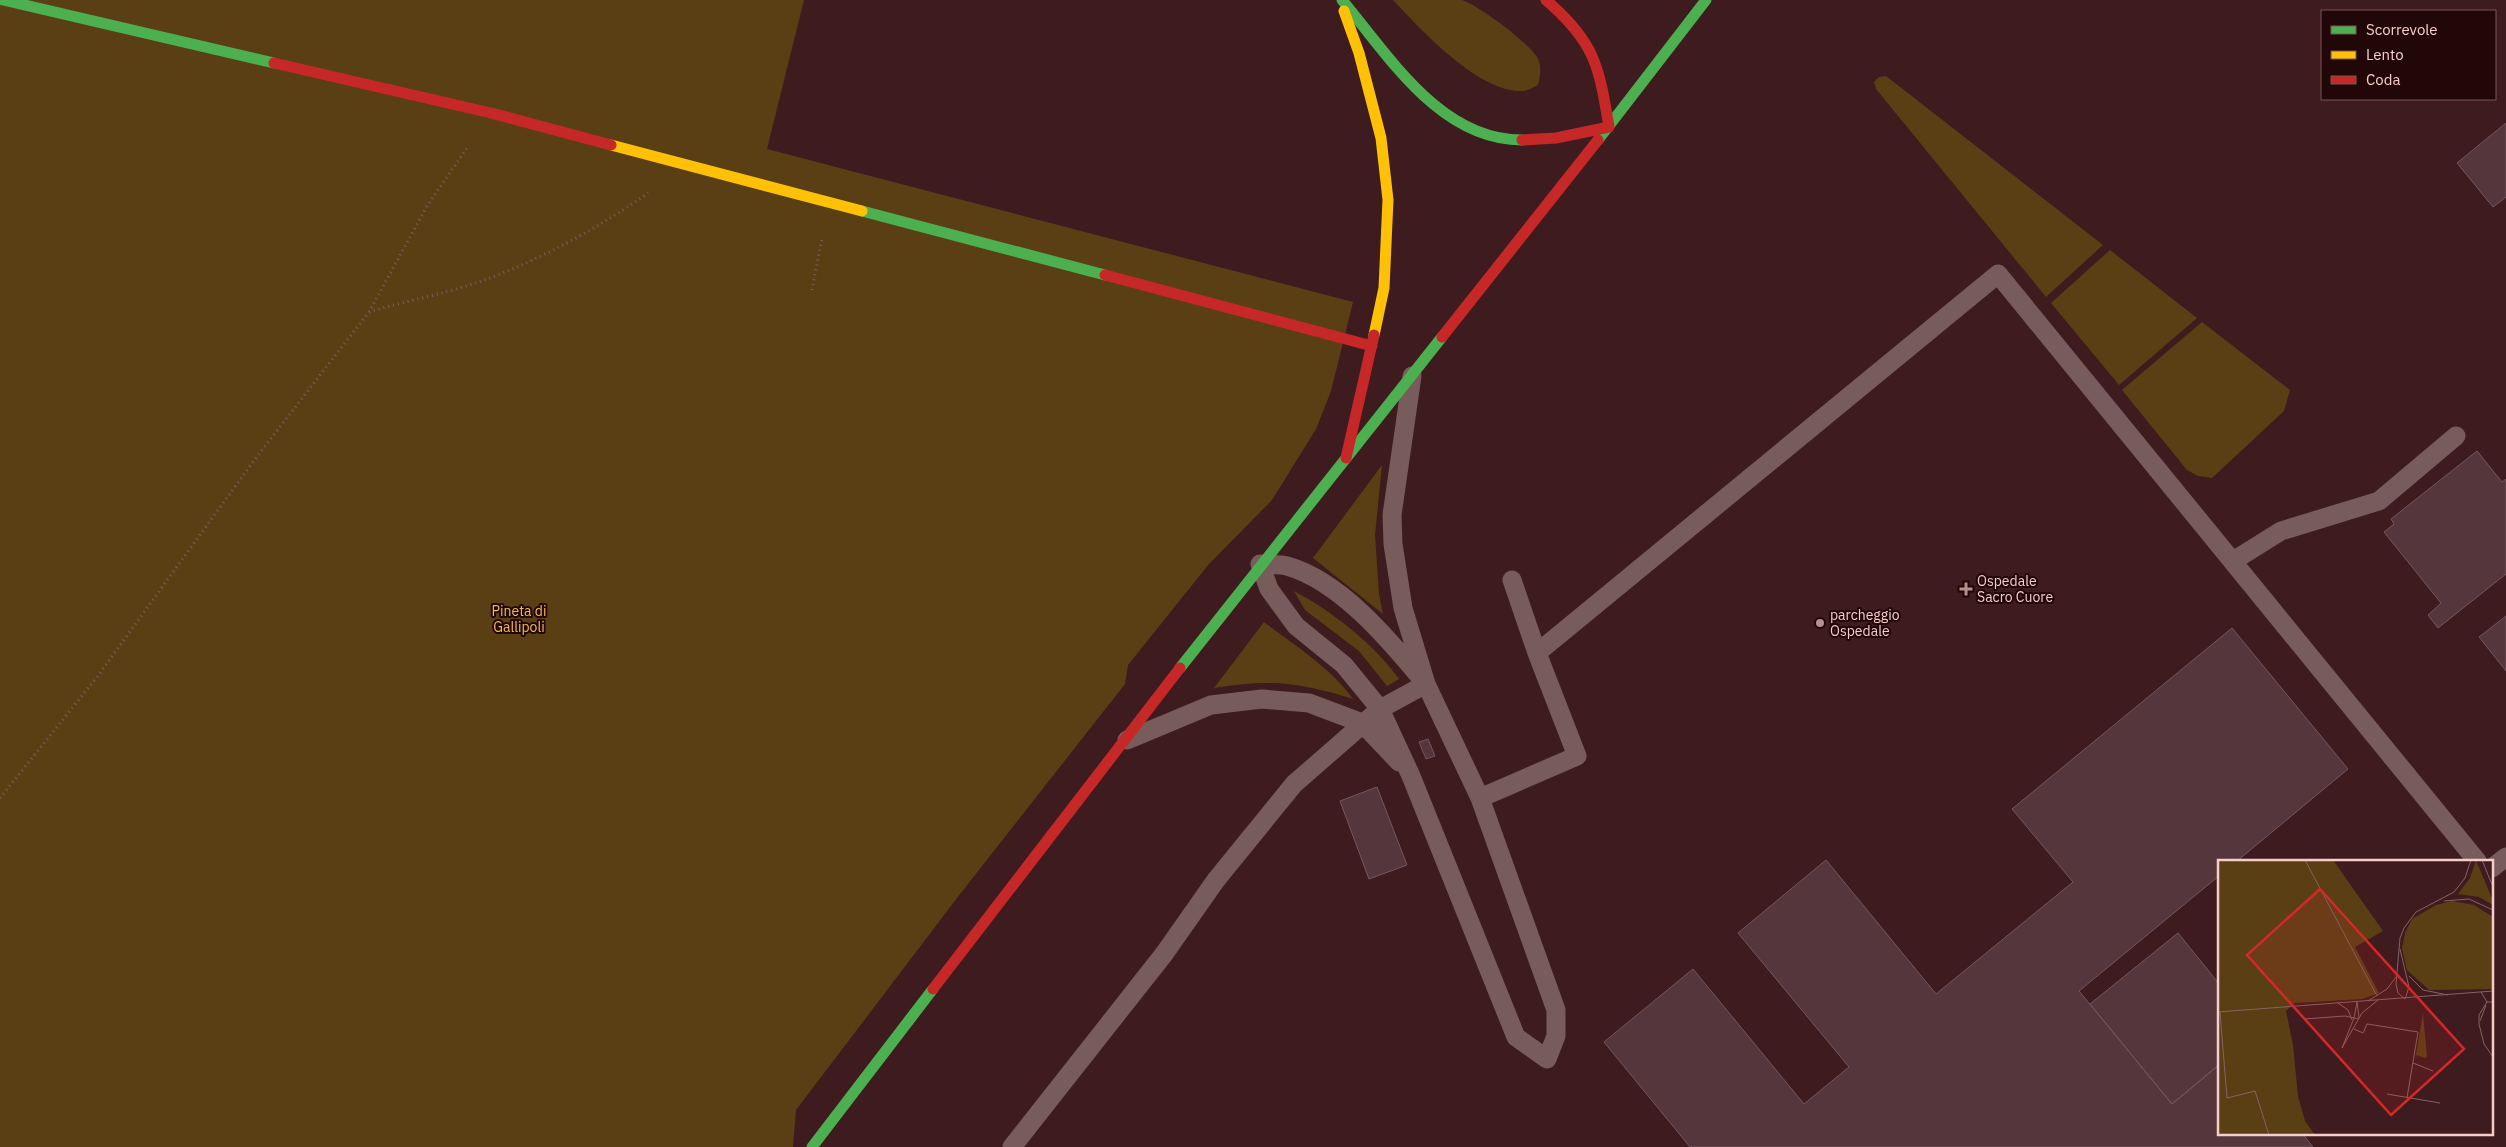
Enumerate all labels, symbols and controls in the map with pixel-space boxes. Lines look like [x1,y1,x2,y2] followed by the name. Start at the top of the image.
[2321,10,2496,100] legend
[2366,20,2438,39] text: Scorrevole
[2366,45,2404,64] text: Lento
[2366,70,2400,89] text: Coda
[1977,572,2053,606] place label: Ospedale Sacro Cuore
[1959,582,1973,596] marker: Ospedale Sacro Cuore
[492,602,546,636] park label: Pineta di Gallipoli
[1830,606,1900,640] place label: parcheggio Ospedale
[1814,617,1826,629] marker: parcheggio Ospedale
[2218,860,2494,1134] inset map

